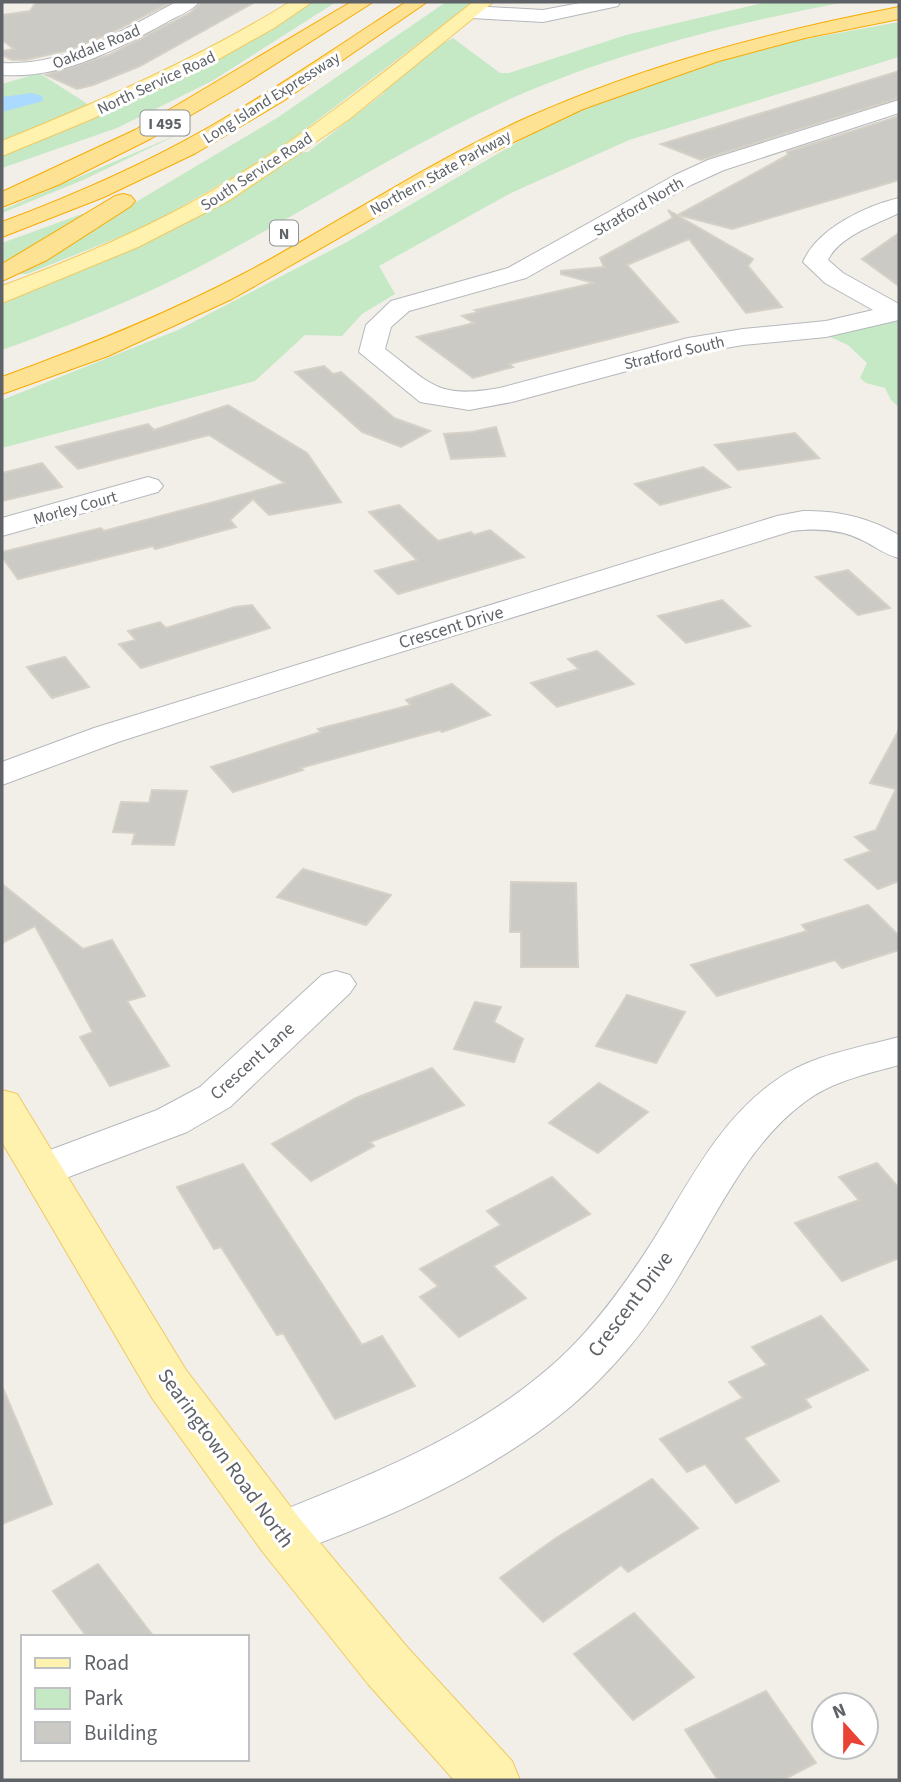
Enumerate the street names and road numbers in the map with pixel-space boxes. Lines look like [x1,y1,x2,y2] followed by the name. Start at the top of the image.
[49,19,144,75] street label: Oakdale Road
[94,46,219,120] street label: North Service Road
[199,46,345,149] street label: Long Island Expressway
[140,111,190,136] road number: I 495
[366,125,516,221] street label: Northern State Parkway
[196,127,317,216] street label: South Service Road
[589,172,688,242] street label: Stratford North
[270,220,298,246] road number: N
[622,331,727,375] street label: Stratford South
[31,485,120,530] street label: Morley Court
[396,600,507,655] street label: Crescent Drive
[205,1017,300,1106] street label: Crescent Lane
[580,1245,680,1363] street label: Crescent Drive
[151,1362,301,1554] street label: Searingtown Road North

